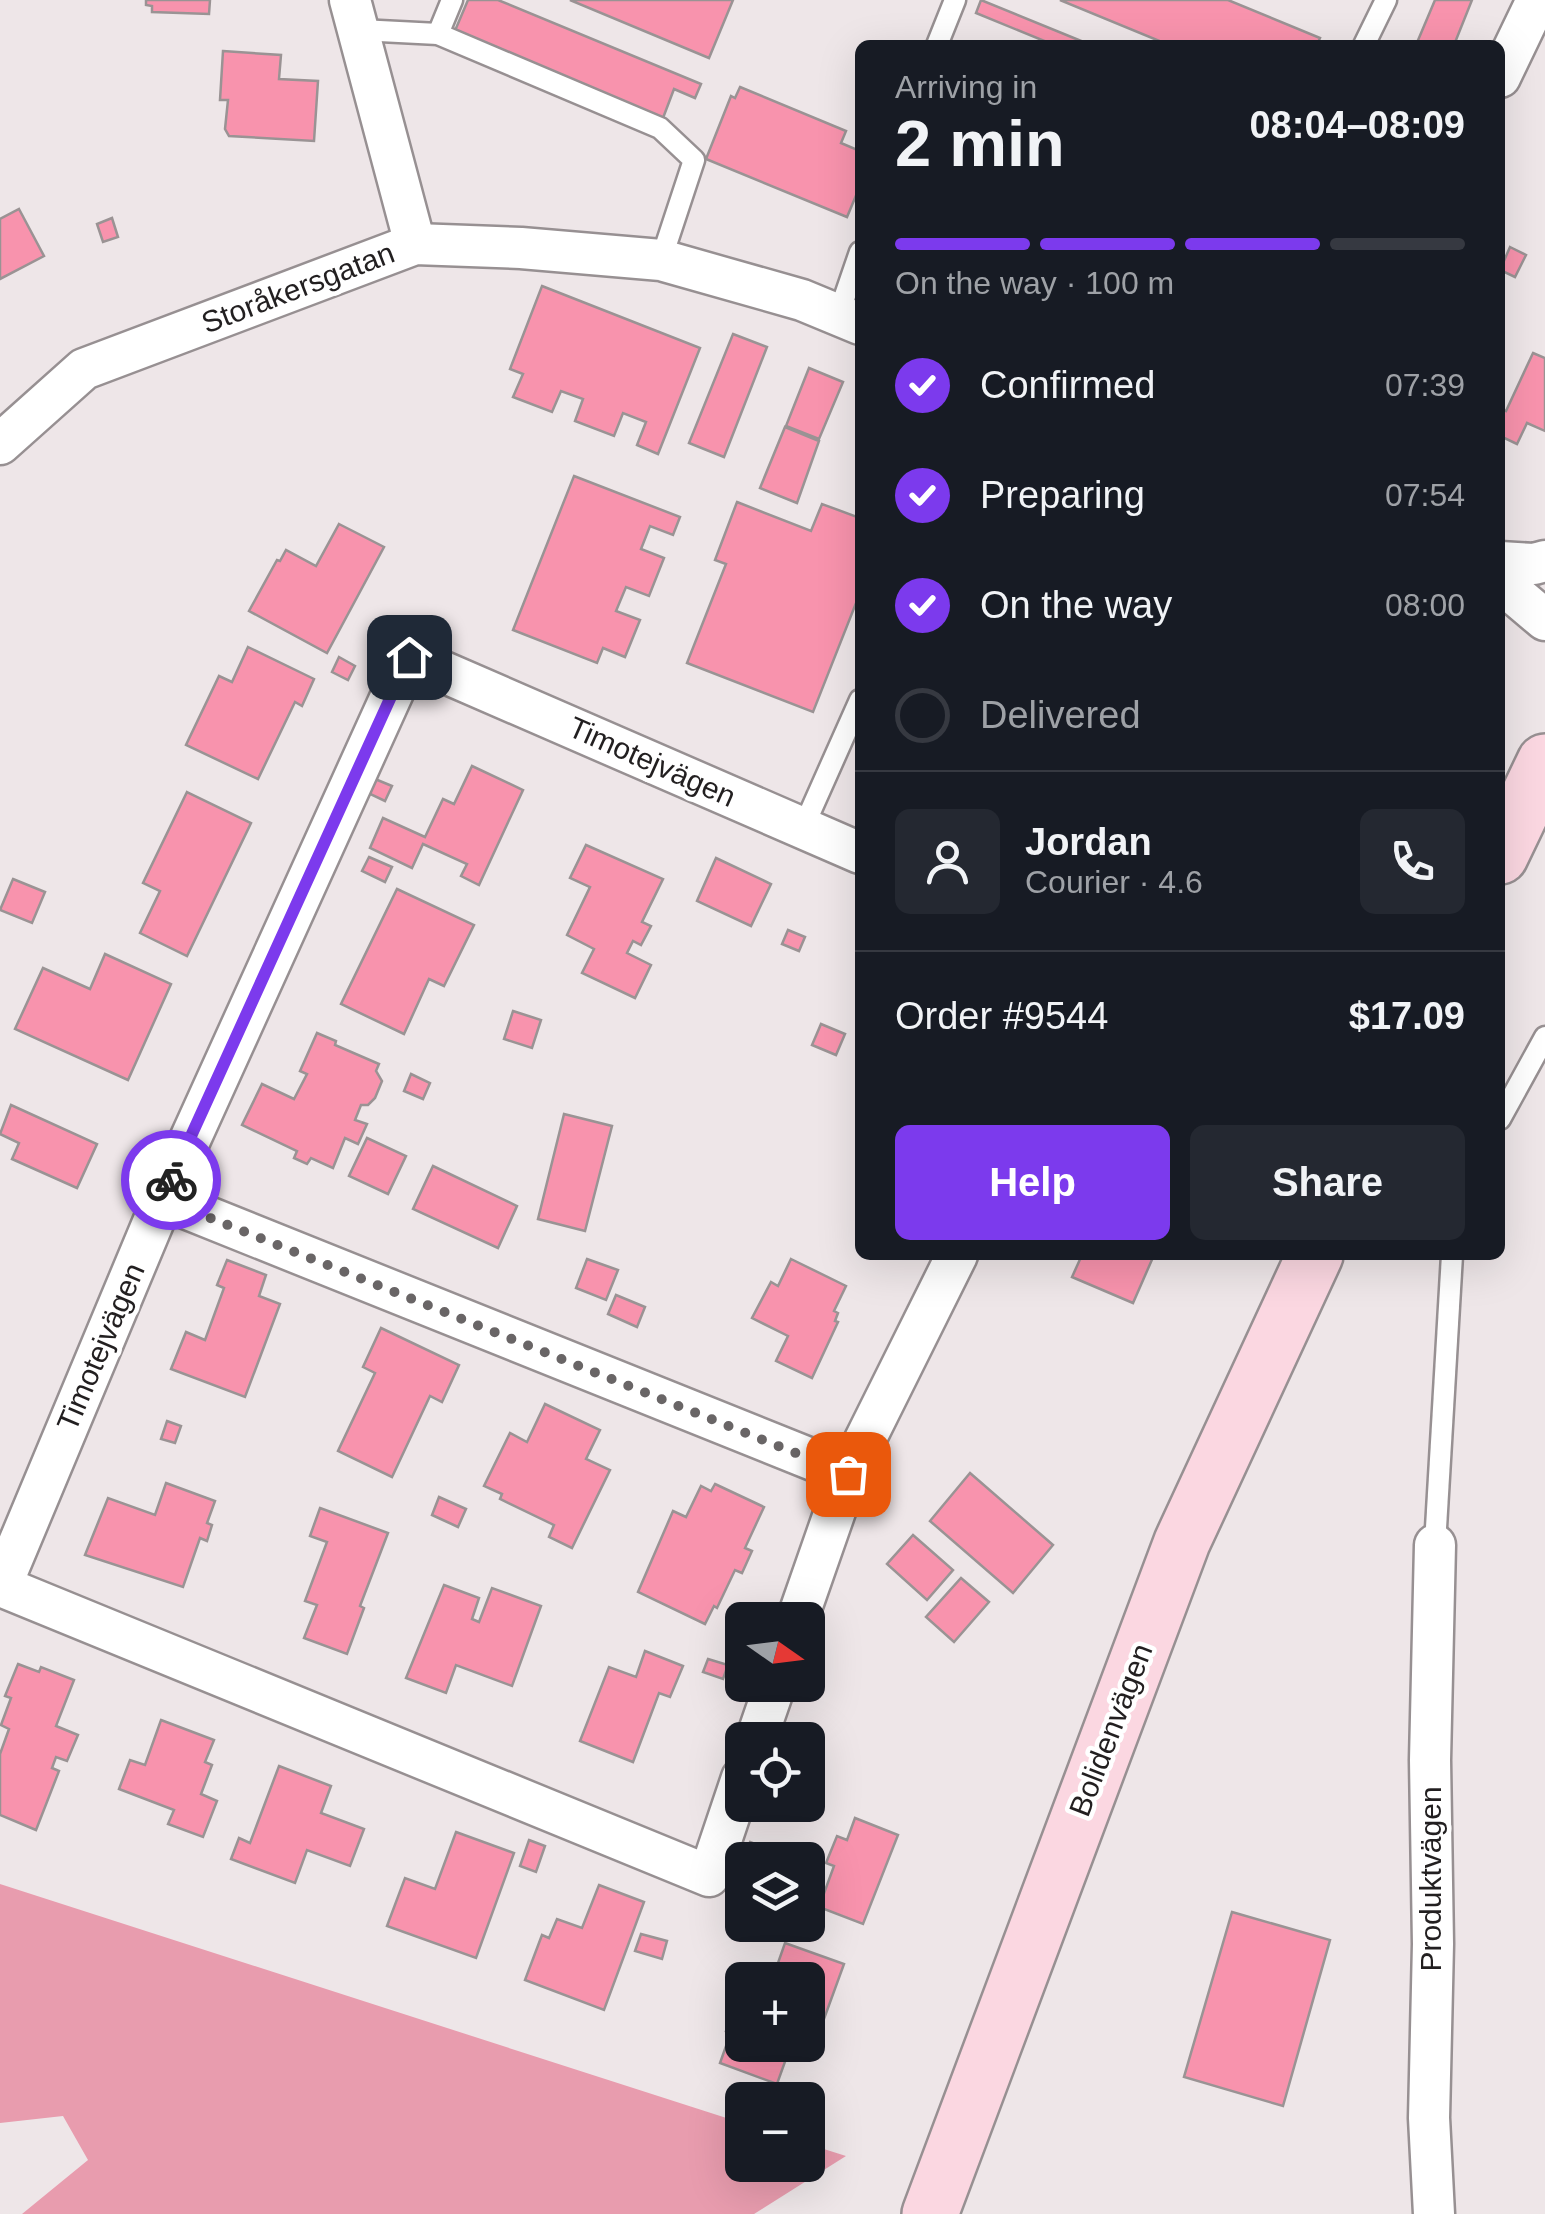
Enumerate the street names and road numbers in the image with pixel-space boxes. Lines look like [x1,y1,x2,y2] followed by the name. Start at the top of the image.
[197,236,399,339] street label: Storåkersgatan
[564,710,741,813] street label: Timotejvägen
[50,1258,151,1436] street label: Timotejvägen
[1063,1639,1159,1821] street label: Bolidenvägen
[1414,1786,1447,1972] street label: Produktvägen

